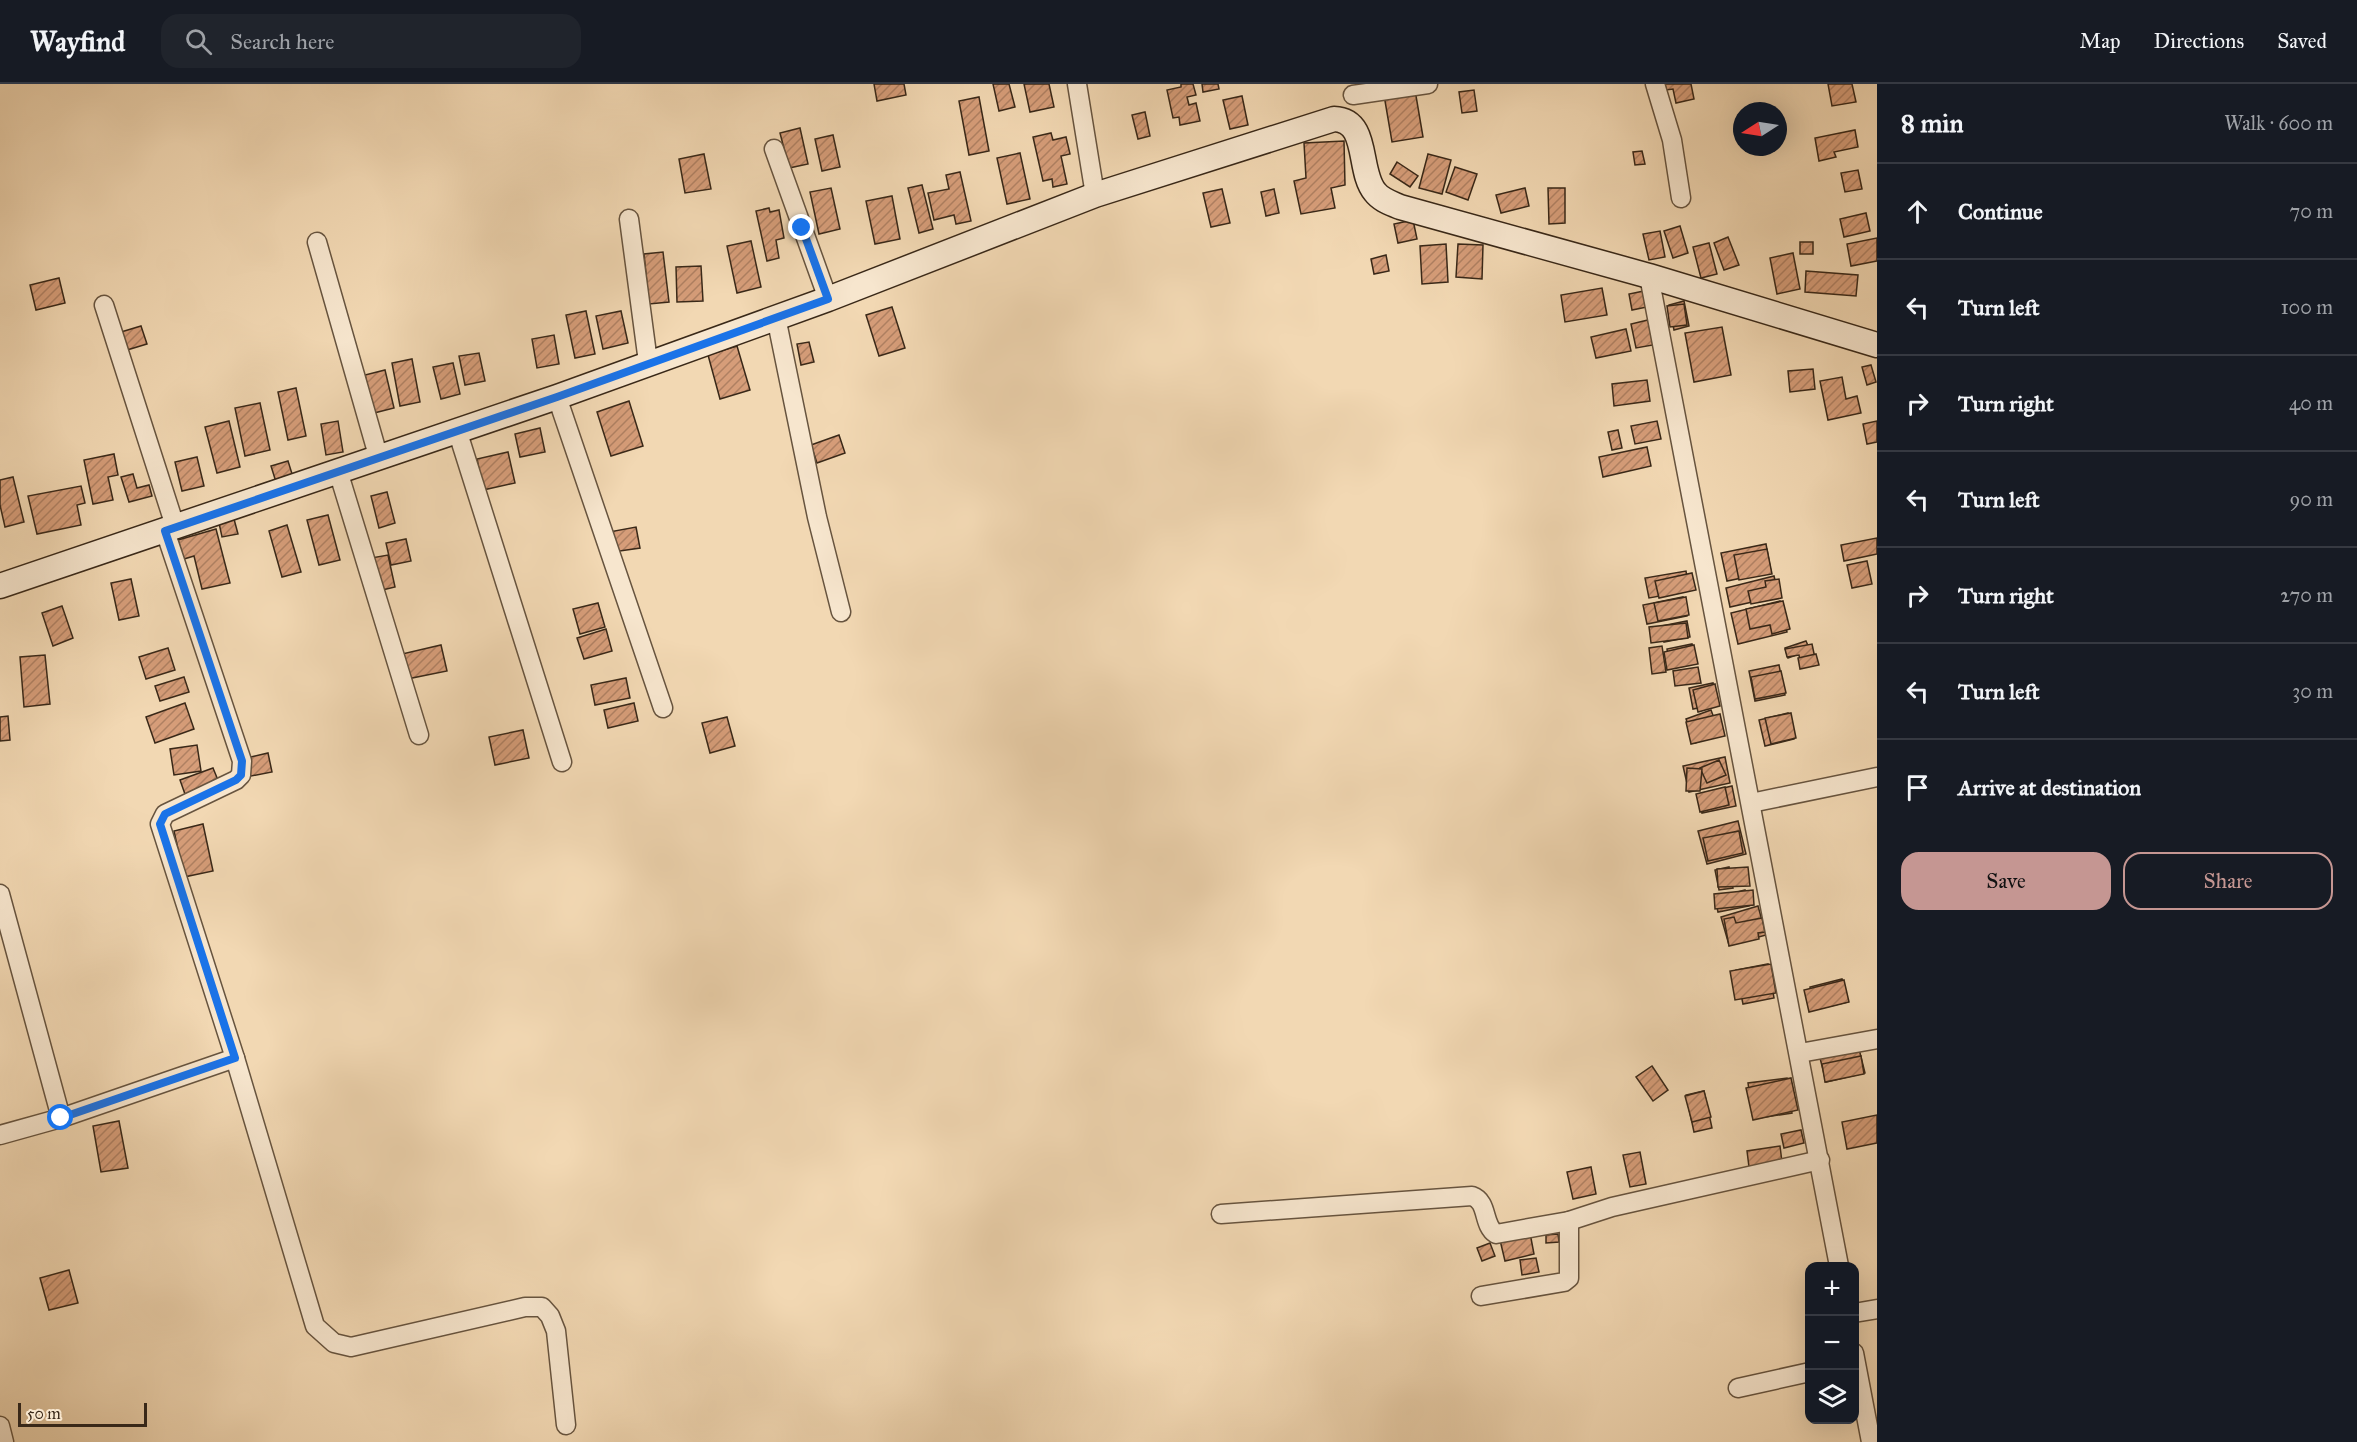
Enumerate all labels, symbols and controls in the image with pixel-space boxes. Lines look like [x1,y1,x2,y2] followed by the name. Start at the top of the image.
[161,14,581,68] search box
[30,24,125,59] text: Wayfind
[182,25,215,58] icon: search
[230,28,334,55] text: Search here
[2080,28,2121,54] text: Map
[2154,28,2244,54] text: Directions
[2277,28,2327,54] text: Saved
[1733,102,1787,156] north arrow
[1901,107,1964,139] text: 8 min
[2224,111,2333,135] text: Walk · 600 m
[1901,195,1934,228] icon: ahead
[1958,198,2043,225] text: Continue
[2290,199,2333,223] text: 70 m
[788,214,814,240] route end
[1901,291,1934,324] icon: left
[1958,294,2040,321] text: Turn left
[2281,295,2333,319] text: 100 m
[1901,387,1934,420] icon: right
[1958,390,2054,417] text: Turn right
[2289,391,2333,415] text: 40 m
[1901,483,1934,516] icon: left
[1958,486,2040,513] text: Turn left
[2290,487,2333,511] text: 90 m
[1901,579,1934,612] icon: right
[1958,582,2054,609] text: Turn right
[2280,583,2333,607] text: 270 m
[1901,675,1934,708] icon: left
[1958,678,2040,705] text: Turn left
[2292,679,2333,703] text: 30 m
[1901,771,1934,804] icon: arrive
[1958,774,2141,801] text: Arrive at destination
[1901,852,2111,910] button: Save
[2123,852,2333,910] button: Share
[47,1104,73,1130] route start
[1805,1262,1859,1424] map controls
[1805,1262,1859,1316] button: +
[1805,1316,1859,1370] button: −
[1805,1370,1859,1424] button: layers
[18,1400,147,1428] scale bar
[27,1404,61,1423] text: 50 m

